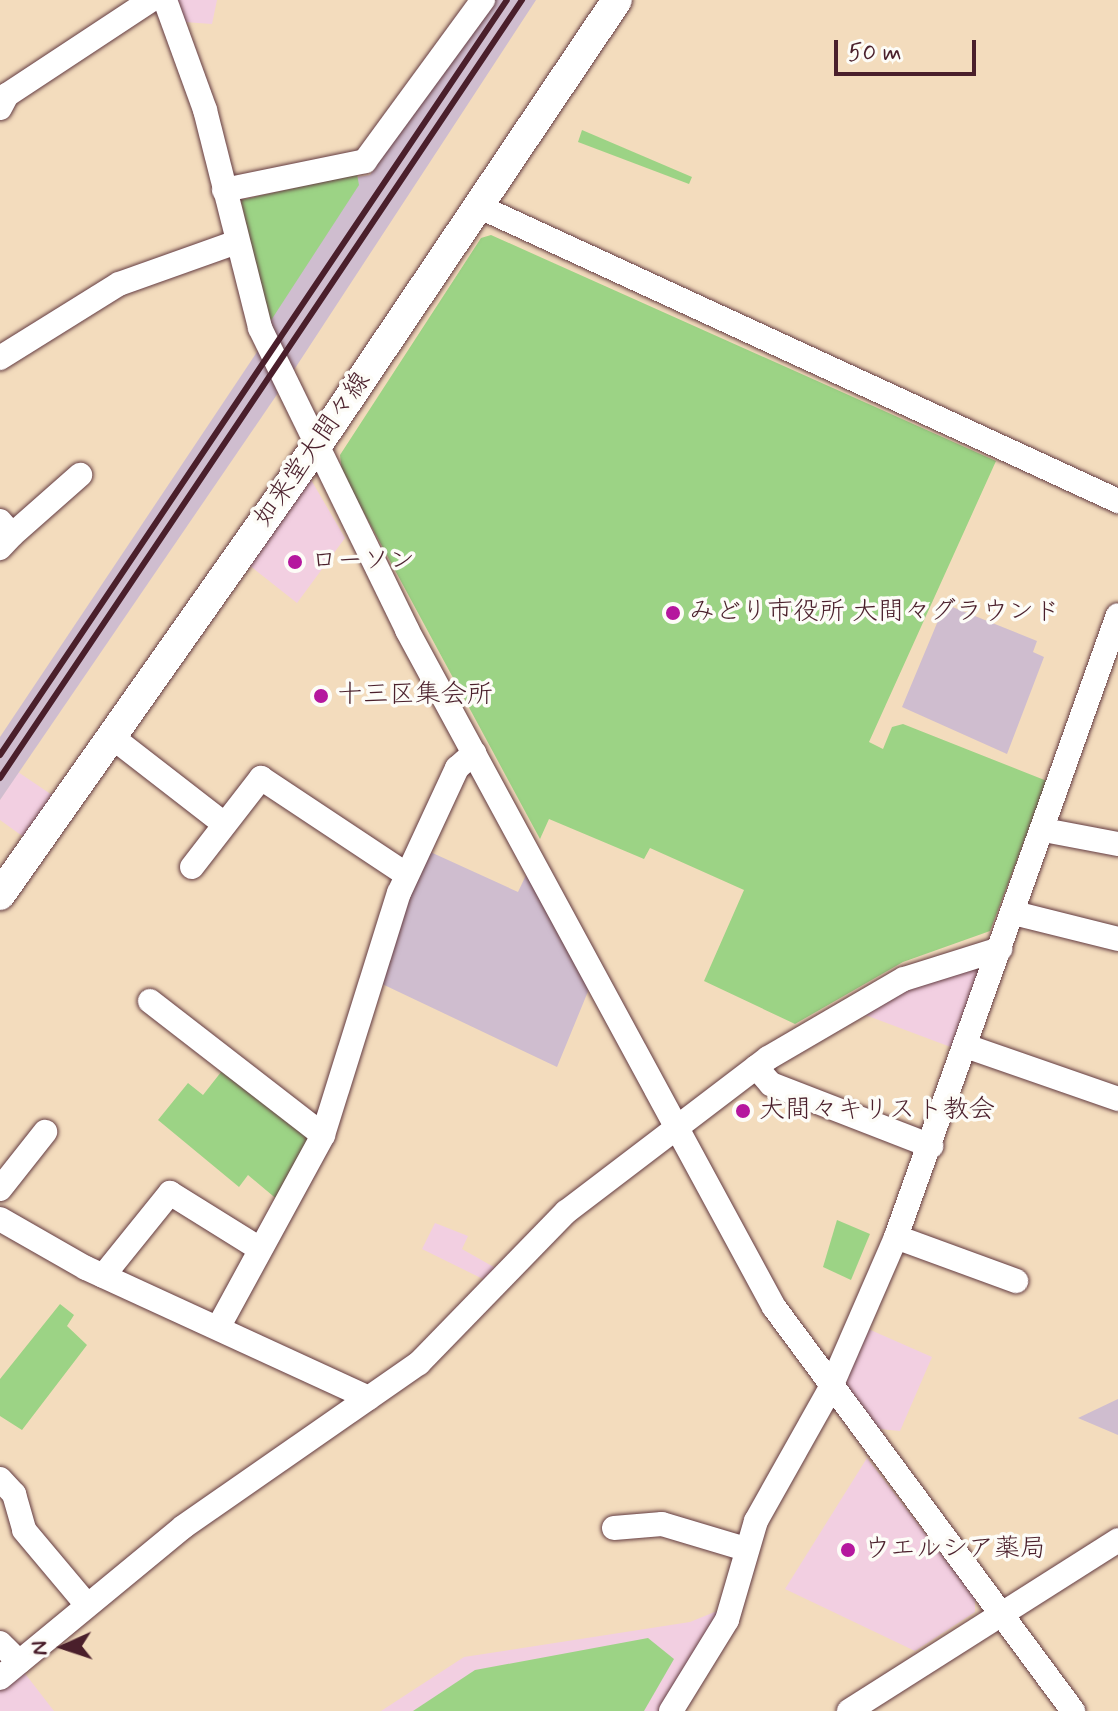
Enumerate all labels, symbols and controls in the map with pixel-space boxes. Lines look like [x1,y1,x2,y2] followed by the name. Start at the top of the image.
[838,24,980,74] scale bar
[848,38,902,69] text: 50 m
[248,367,378,533] street label: 如来堂大間々線
[311,546,415,578] place label: ローソン
[286,553,304,571] marker: ローソン
[689,597,1060,629] place label: みどり市役所 大間々グラウンド
[664,604,682,622] marker: みどり市役所 大間々グラウンド
[337,680,493,712] place label: 十三区集会所
[312,687,330,705] marker: 十三区集会所
[759,1095,993,1127] place label: 大間々キリスト教会
[734,1102,752,1120] marker: 大間々キリスト教会
[864,1534,1046,1566] place label: ウエルシア薬局
[839,1541,857,1559] marker: ウエルシア薬局
[24,1607,104,1687] north arrow
[26,1640,54,1656] text: N

